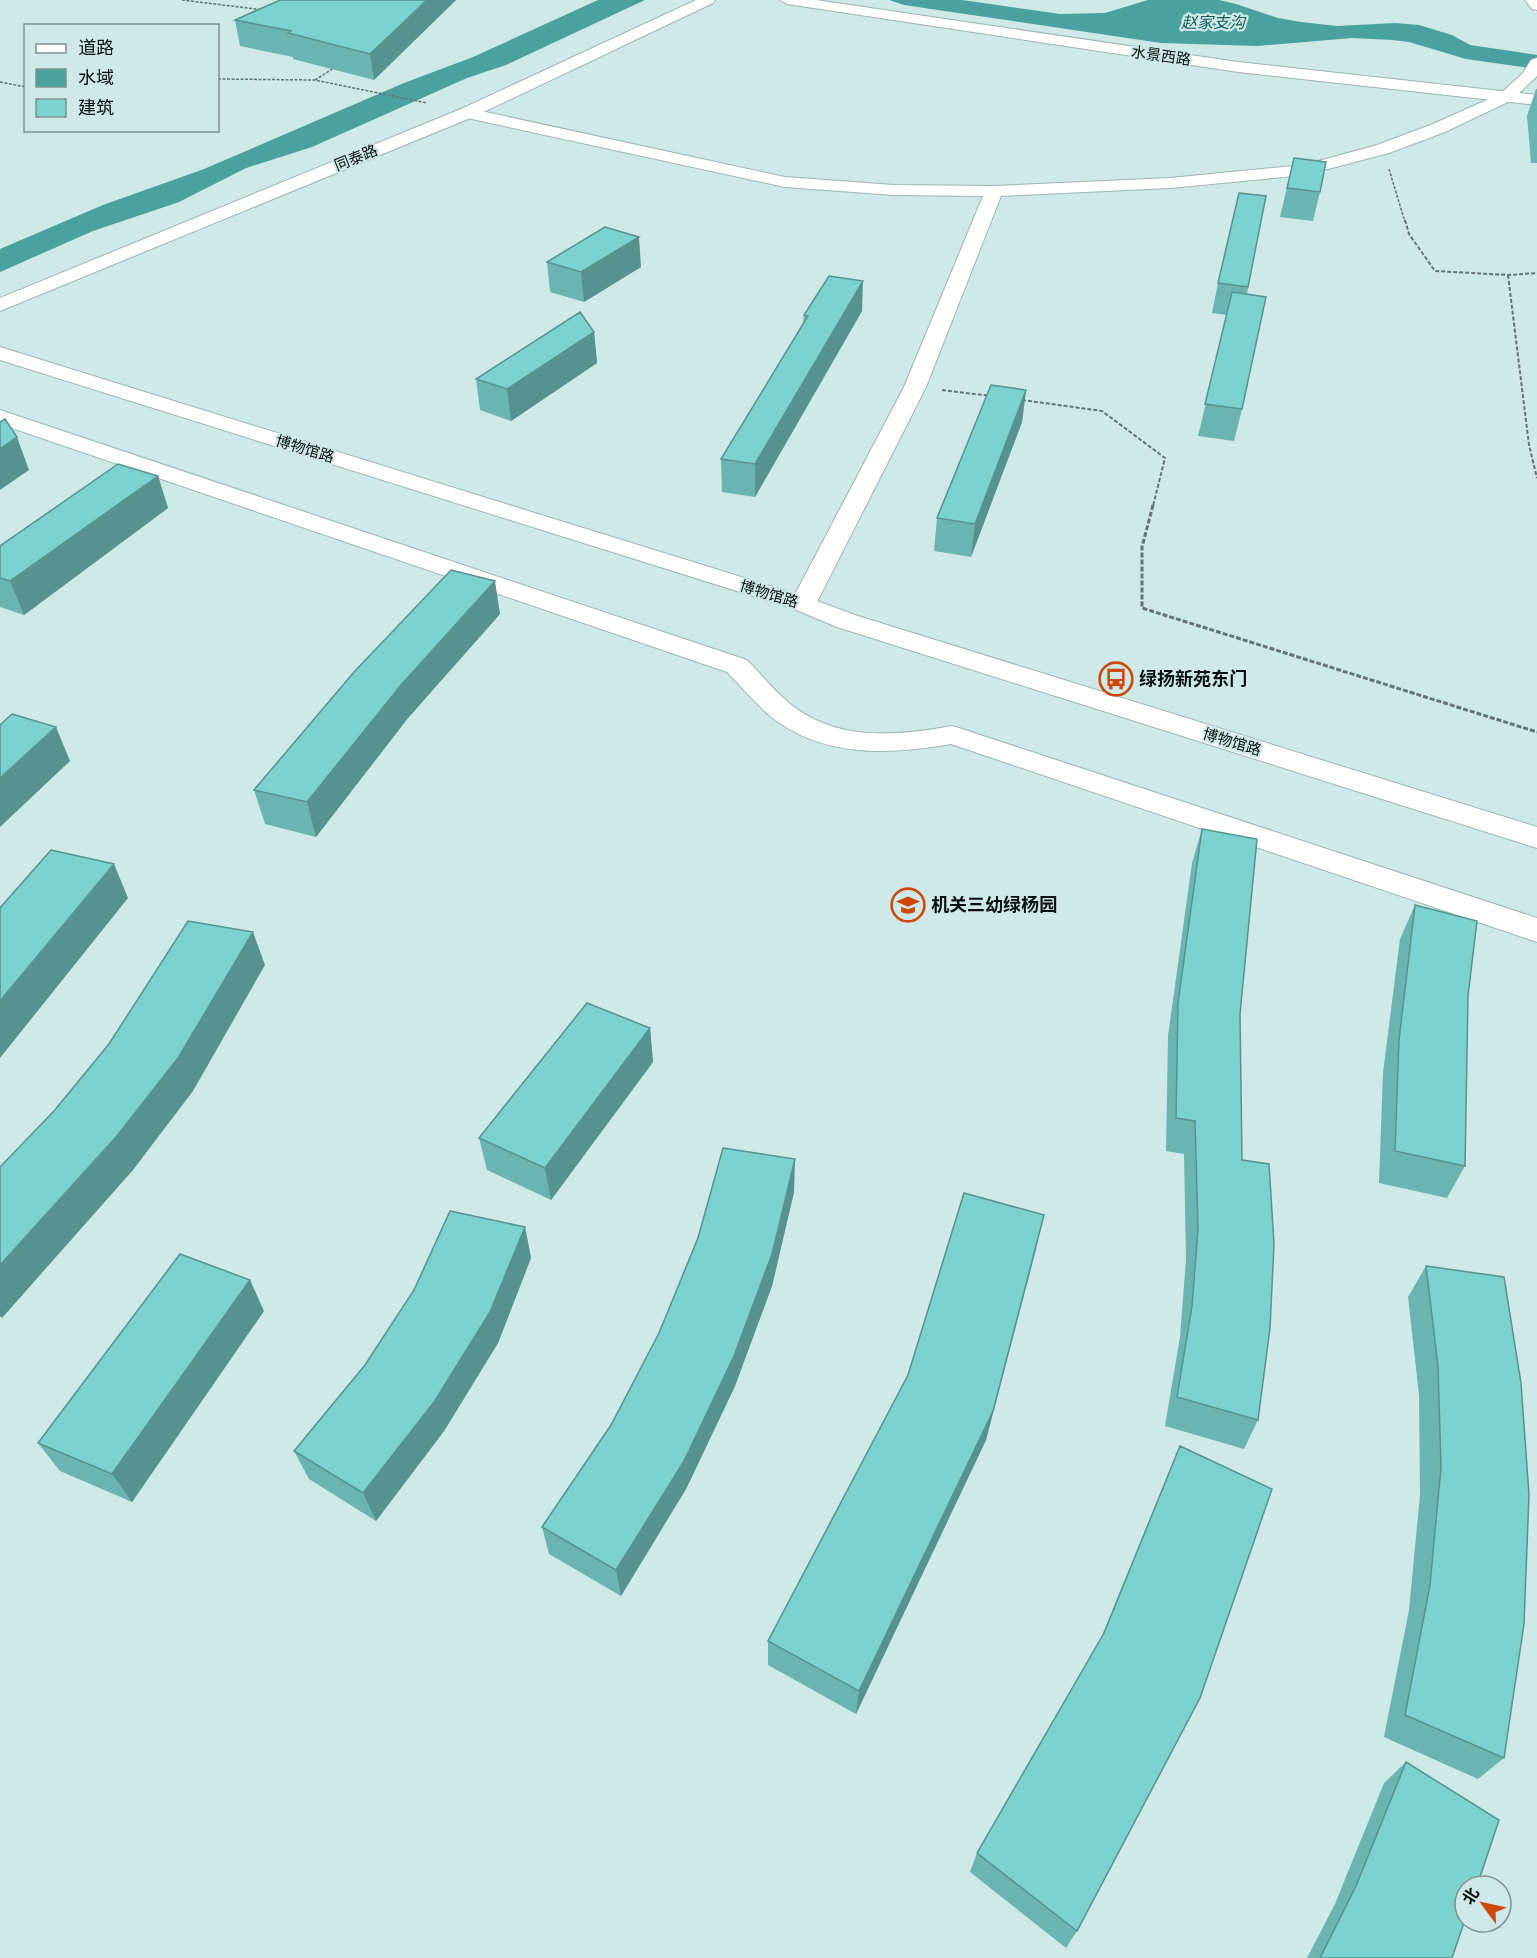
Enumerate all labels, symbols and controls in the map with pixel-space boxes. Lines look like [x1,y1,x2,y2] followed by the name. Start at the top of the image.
[1181,12,1247,34] water label: 赵家支沟
[24,24,219,132] legend
[78,36,114,60] text: 道路
[1130,42,1192,70] street label: 水景西路
[78,66,114,90] text: 水域
[78,96,114,120] text: 建筑
[331,140,381,176] street label: 同泰路
[273,431,337,467] street label: 博物馆路
[737,576,801,612] street label: 博物馆路
[1098,661,1134,697] bus stop icon: 绿扬新苑东门
[1139,667,1247,691] place label: 绿扬新苑东门
[1200,724,1264,760] street label: 博物馆路
[890,887,926,923] school or university icon: 机关三幼绿杨园
[931,893,1057,917] place label: 机关三幼绿杨园
[1453,1874,1513,1934] north arrow
[1458,1884,1485,1909] text: 北

